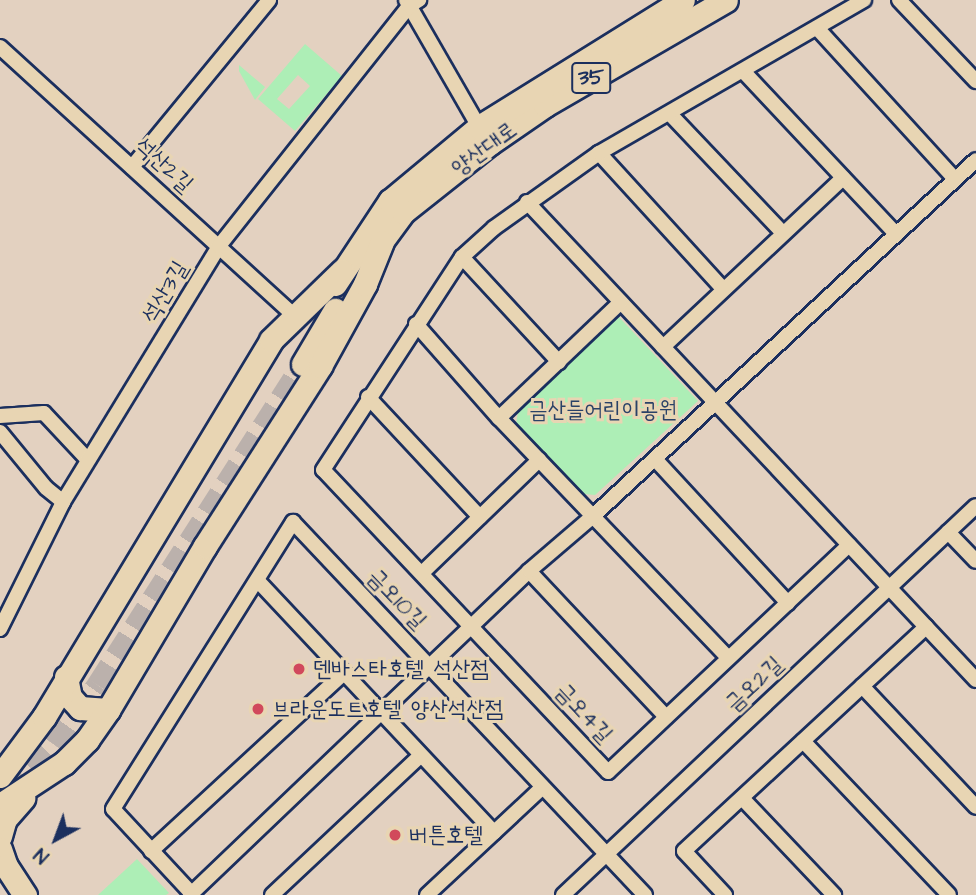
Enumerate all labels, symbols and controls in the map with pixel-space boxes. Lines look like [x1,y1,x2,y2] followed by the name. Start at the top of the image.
[570,60,612,96] road number: 35
[446,116,522,182] street label: 양산대로
[129,132,199,198] street label: 석산2길
[136,256,194,328] street label: 석산3길
[529,396,677,424] park label: 금산들어린이공원
[362,563,432,635] street label: 금오10길
[719,650,789,718] street label: 금오2길
[313,655,489,683] place label: 덴바스타호텔 석산점
[291,661,307,677] marker: 덴바스타호텔 석산점
[550,678,618,748] street label: 금오4길
[272,695,503,723] place label: 브라운도트호텔 양산석산점
[250,701,266,717] marker: 브라운도트호텔 양산석산점
[21,804,91,874] north arrow
[409,821,483,849] place label: 버튼호텔
[387,827,403,843] marker: 버튼호텔
[29,841,55,869] text: N

